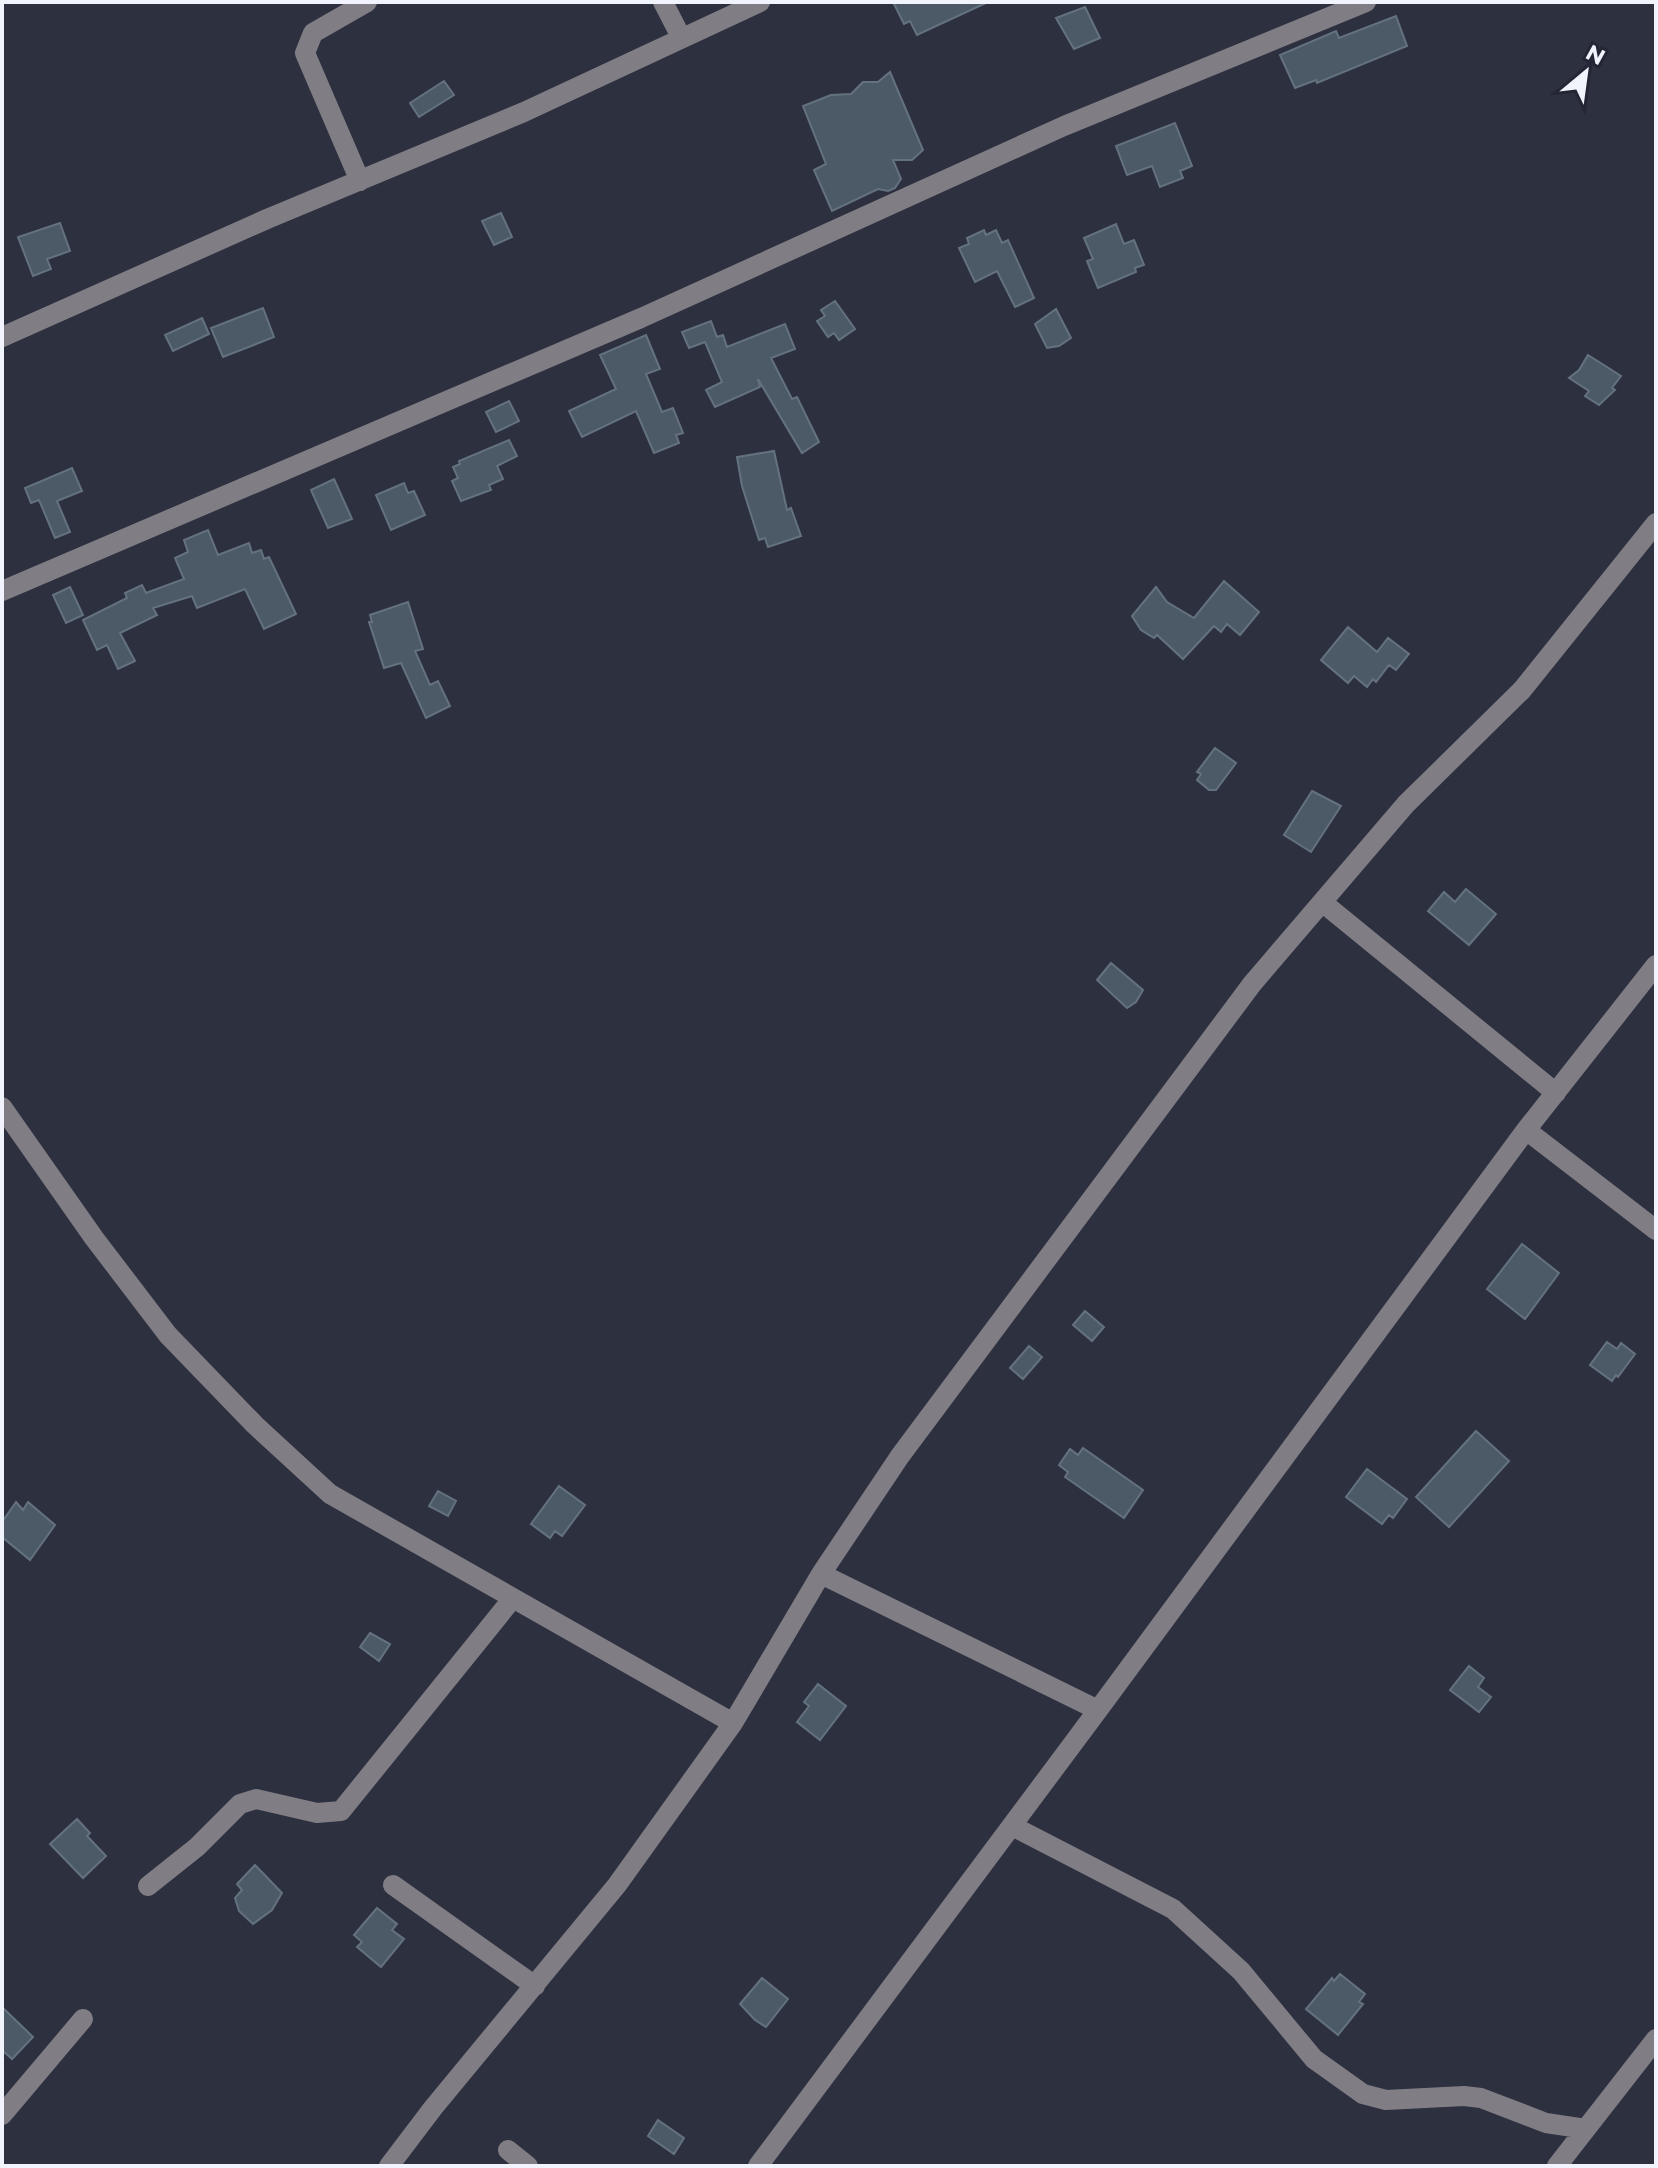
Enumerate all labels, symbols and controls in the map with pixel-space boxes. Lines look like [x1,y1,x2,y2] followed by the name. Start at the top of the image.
[1546,32,1626,112] north arrow
[1581,39,1610,71] text: N

